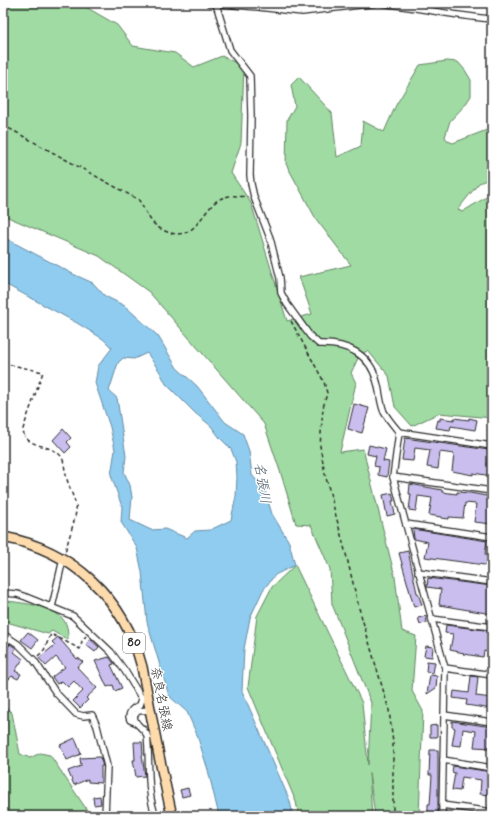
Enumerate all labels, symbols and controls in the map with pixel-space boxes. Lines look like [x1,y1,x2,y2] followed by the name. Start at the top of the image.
[250,461,274,505] water label: 名張川
[123,633,145,653] road number: 80
[146,665,176,733] street label: 奈良名張線

